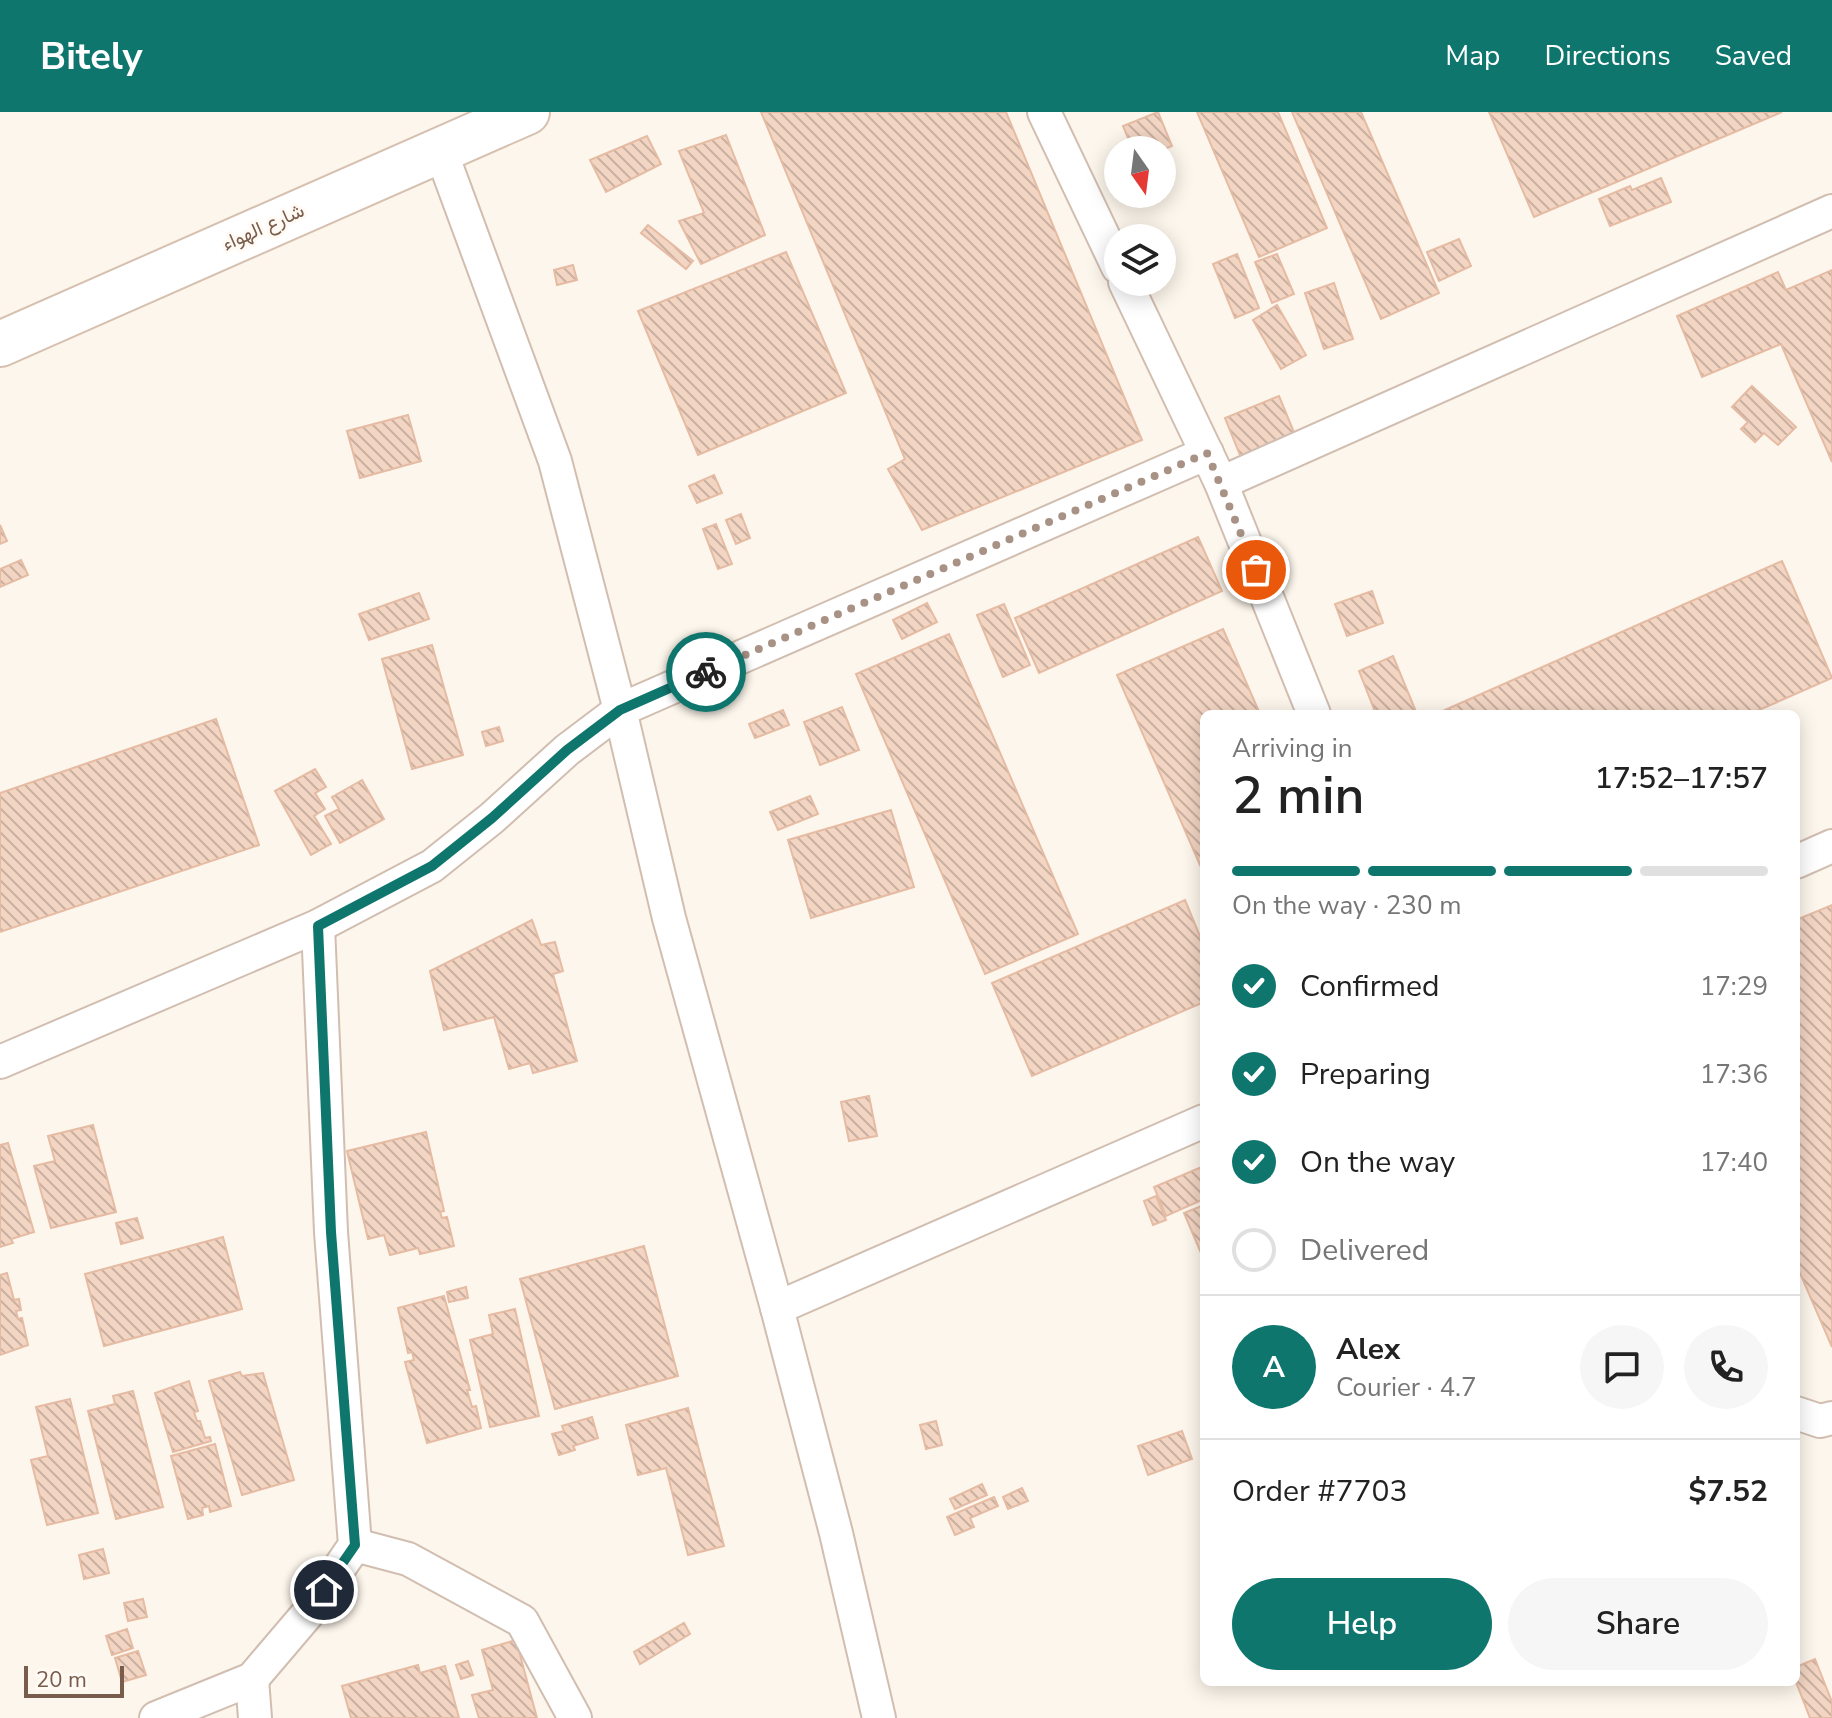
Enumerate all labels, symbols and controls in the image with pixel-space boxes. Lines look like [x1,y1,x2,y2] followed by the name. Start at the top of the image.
[40,31,142,82] text: Bitely
[1445,37,1500,75] text: Map
[1544,37,1671,75] text: Directions
[1715,37,1792,75] text: Saved
[1104,136,1176,208] north arrow
[1104,136,1176,296] map controls
[218,197,308,257] street label: شارع الهواء
[1104,224,1176,296] button: layers
[1222,536,1290,604] pin
[1234,548,1278,592] icon: bag
[666,632,746,712] courier
[684,650,728,694] icon: bike
[1232,731,1353,766] text: Arriving in
[1595,758,1768,799] text: 17:52–17:57
[1232,760,1365,831] text: 2 min
[1232,888,1461,923] text: On the way · 230 m
[1232,964,1276,1008] icon: check
[1300,966,1440,1007] text: Confirmed
[1700,969,1768,1004] text: 17:29
[1232,1052,1276,1096] icon: check
[1300,1054,1431,1095] text: Preparing
[1700,1057,1768,1092] text: 17:36
[1232,1140,1276,1184] icon: check
[1300,1142,1455,1183] text: On the way
[1700,1145,1768,1180] text: 17:40
[1300,1230,1429,1271] text: Delivered
[1580,1325,1664,1409] button: chat
[1684,1325,1768,1409] button: phone
[1336,1329,1400,1370] text: Alex
[1263,1347,1285,1388] text: A
[1336,1370,1477,1405] text: Courier · 4.7
[1232,1471,1407,1512] text: Order #7703
[1689,1471,1768,1512] text: $7.52
[290,1556,358,1624] pin
[302,1568,346,1612] icon: home
[1232,1578,1492,1670] button: Help
[1508,1578,1768,1670] button: Share
[24,1662,124,1698] scale bar
[36,1665,87,1695] text: 20 m

